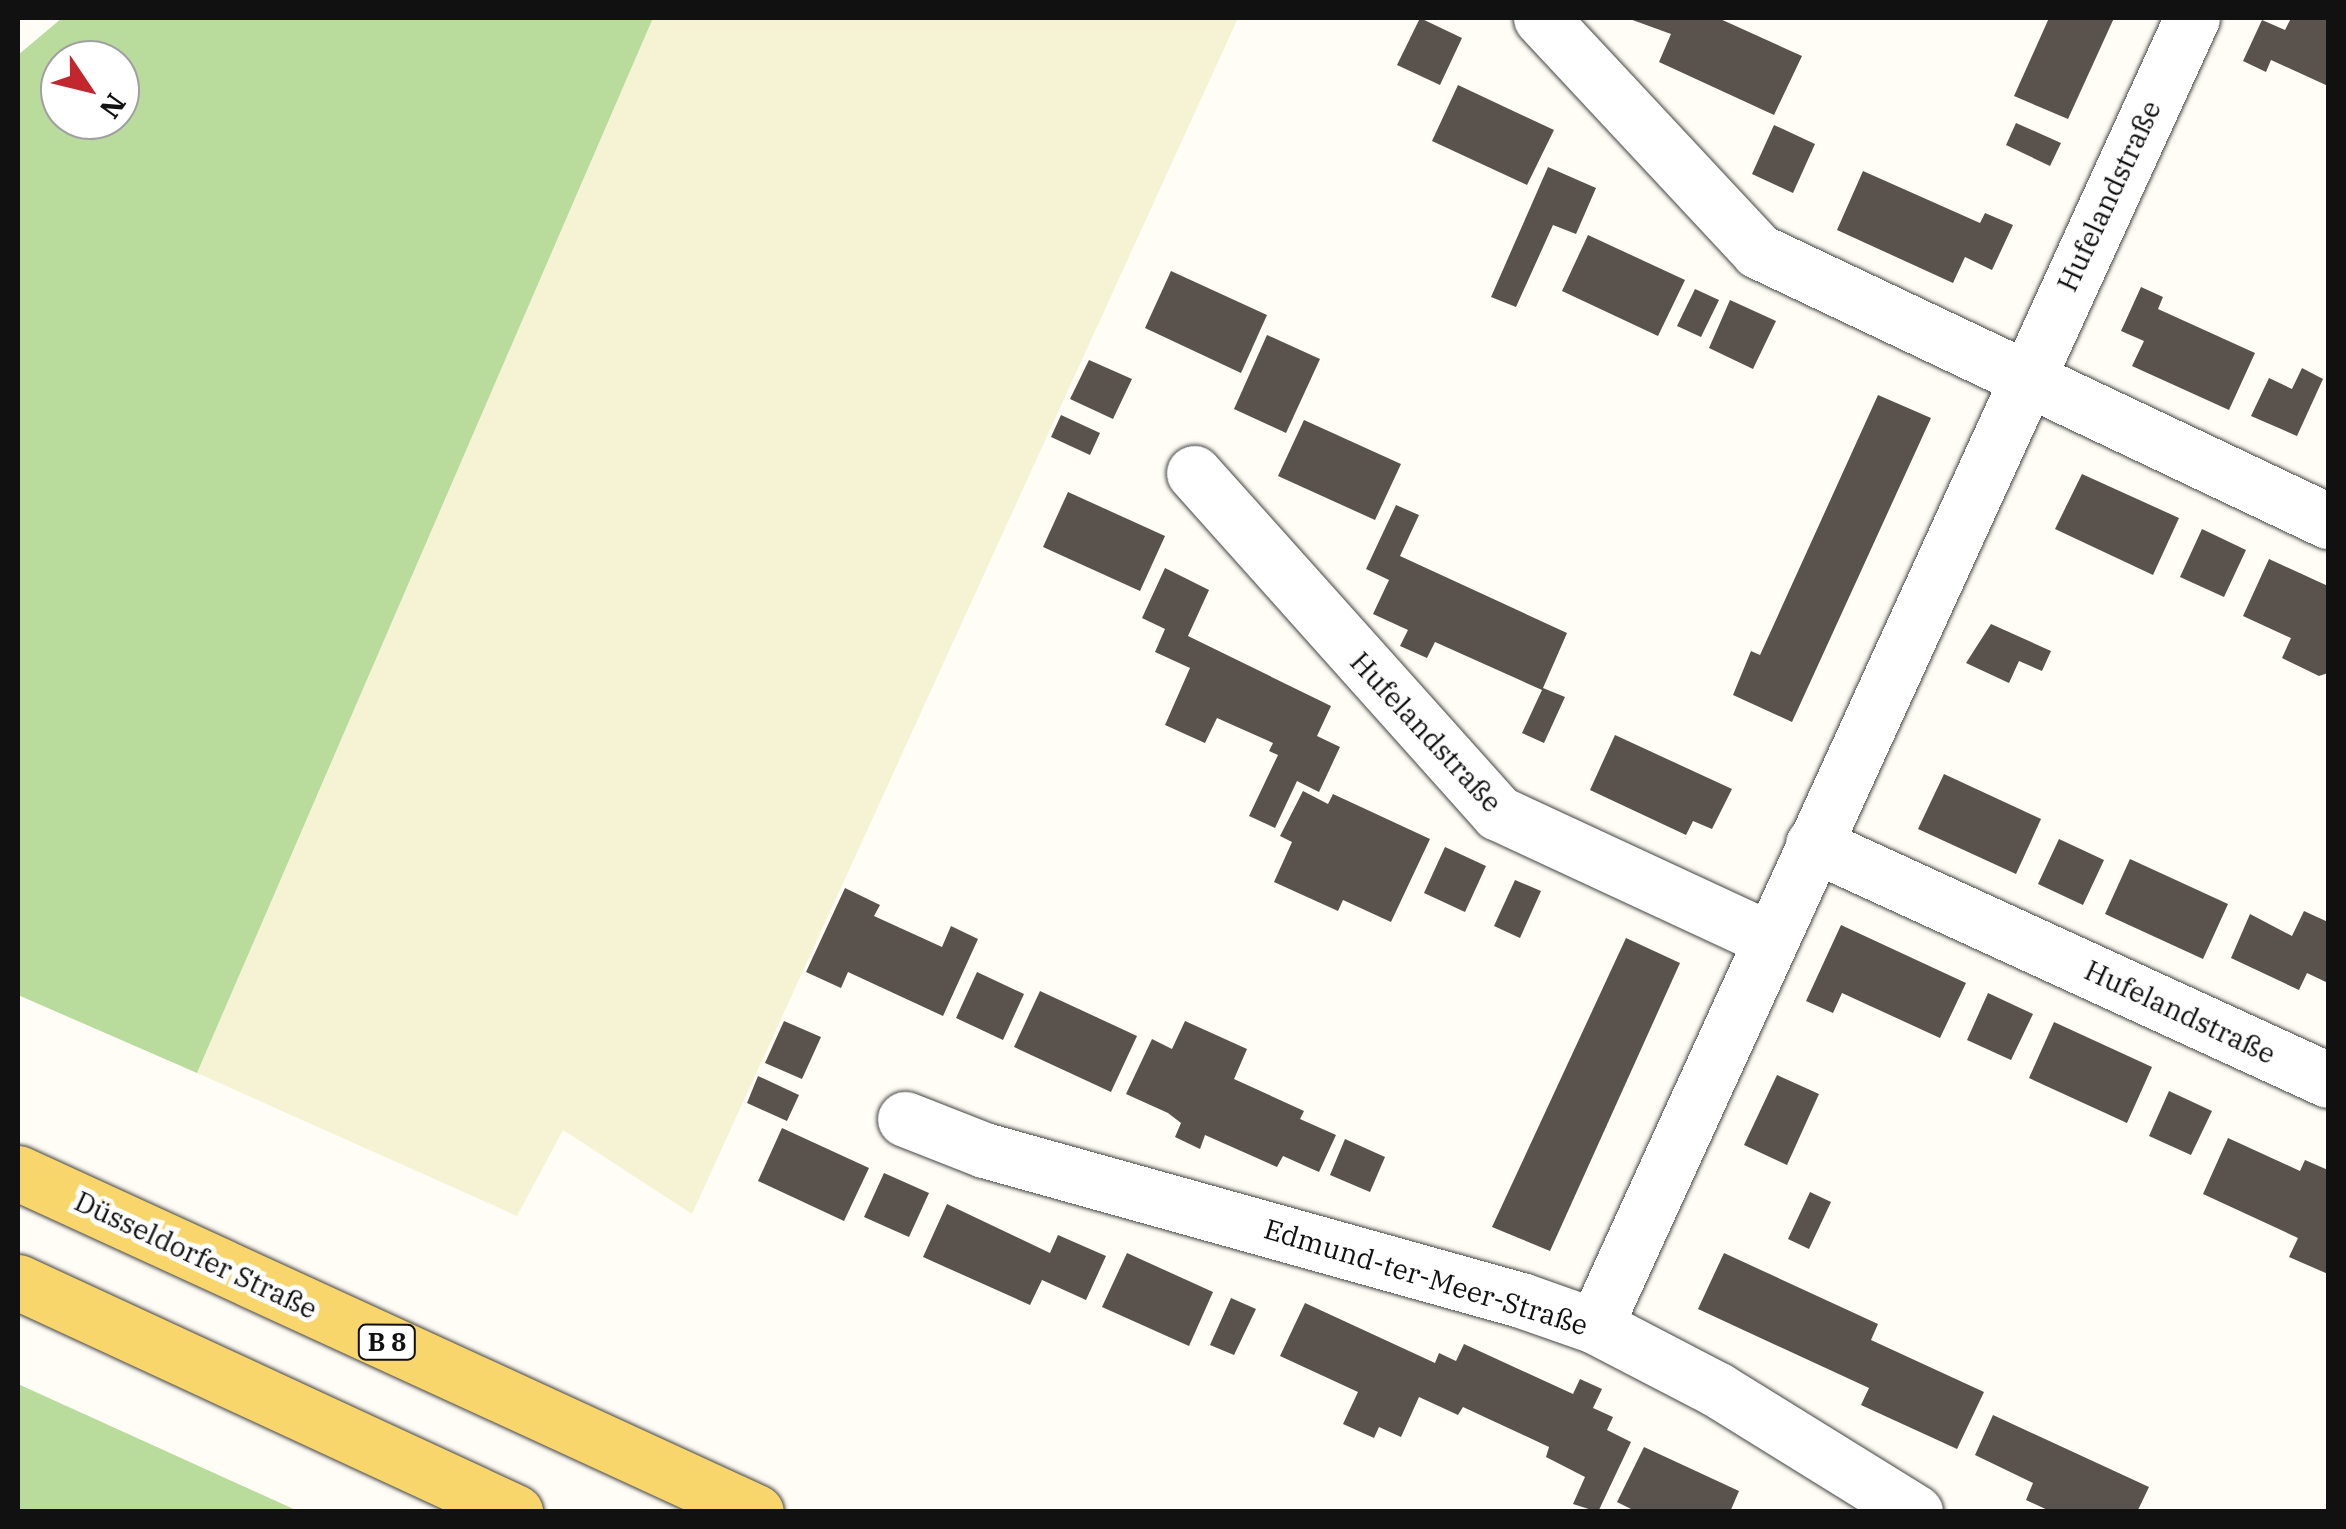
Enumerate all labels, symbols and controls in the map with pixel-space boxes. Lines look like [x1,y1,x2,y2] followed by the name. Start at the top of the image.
[40,40,140,140] north arrow
[92,87,135,126] text: N
[2050,95,2168,297] street label: Hufelandstraße
[1343,645,1509,819] street label: Hufelandstraße
[2079,953,2281,1071] street label: Hufelandstraße
[69,1184,323,1326] street label: Düsseldorfer Straße
[1260,1212,1592,1342] street label: Edmund-ter-Meer-Straße
[357,1322,417,1362] road number: B 8

